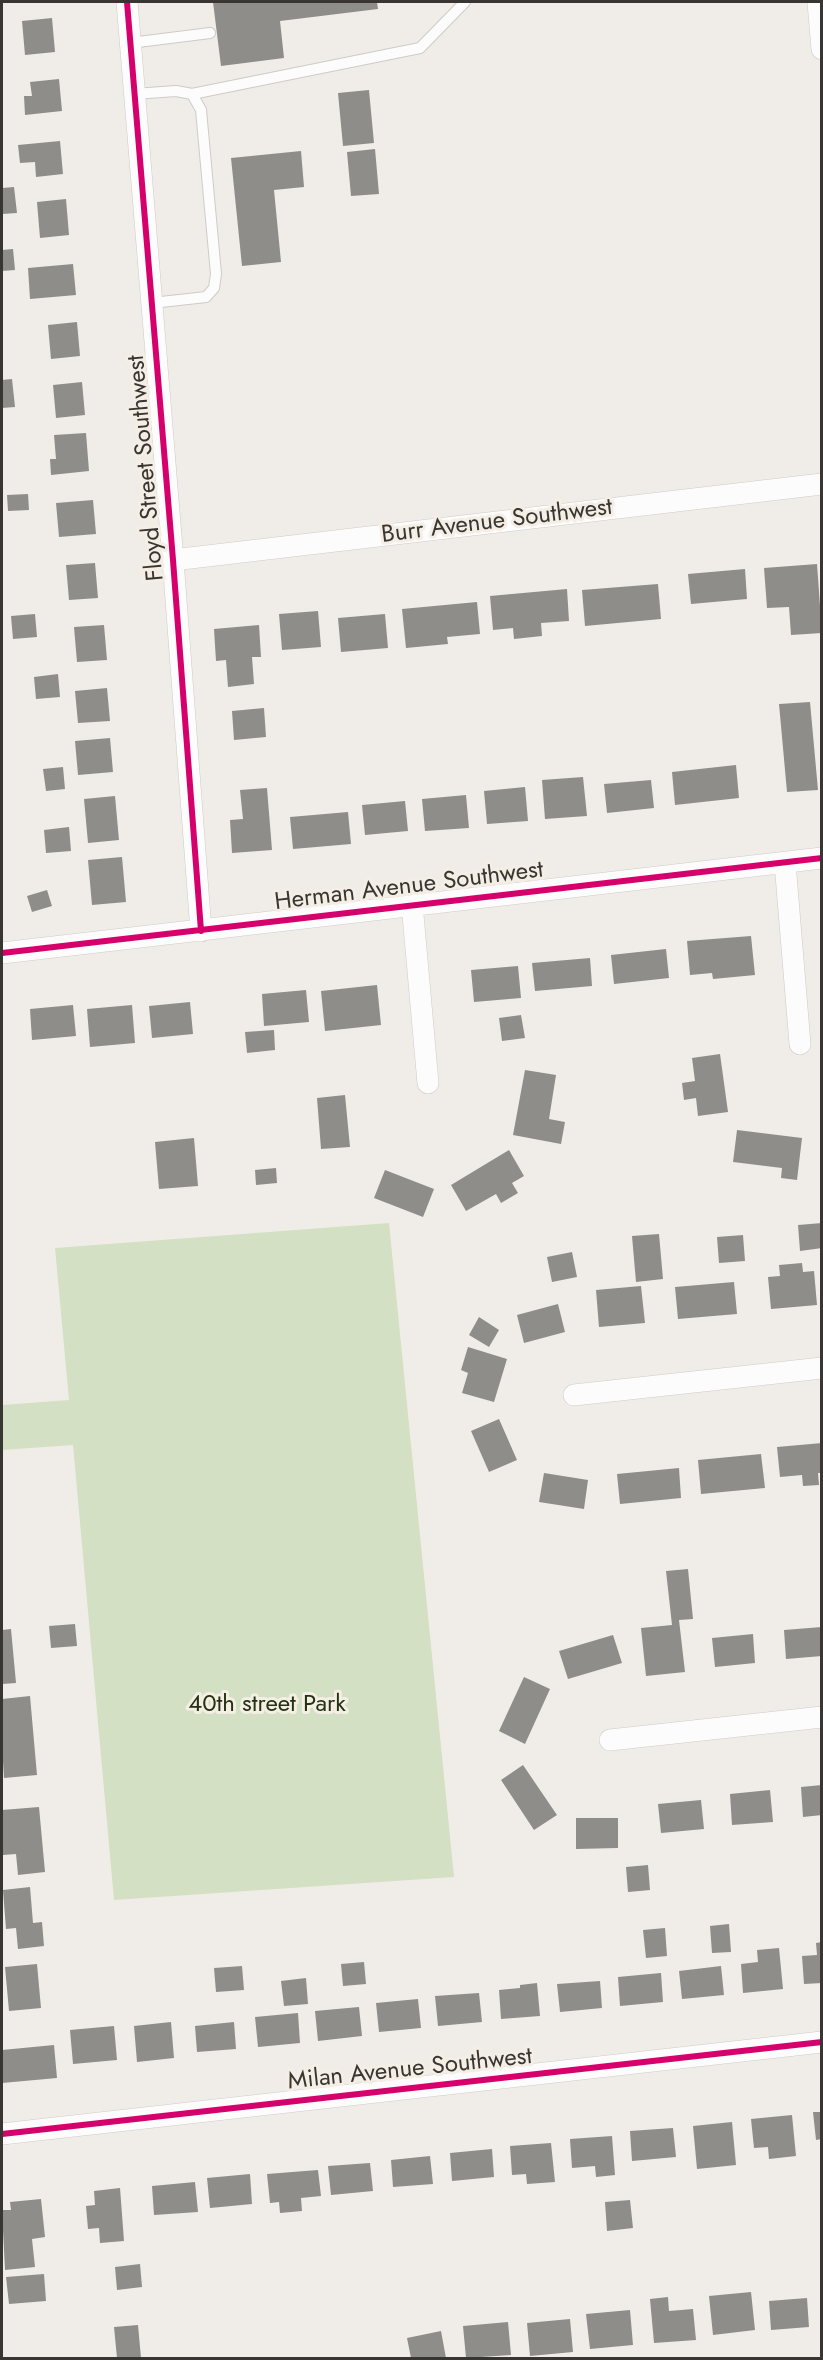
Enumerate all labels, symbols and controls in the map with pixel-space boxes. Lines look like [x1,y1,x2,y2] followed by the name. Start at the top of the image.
[123,354,171,582] street label: Floyd Street Southwest
[380,494,614,550] street label: Burr Avenue Southwest
[273,856,545,918] street label: Herman Avenue Southwest
[188,1691,346,1719] park label: 40th street Park
[286,2043,534,2097] street label: Milan Avenue Southwest

